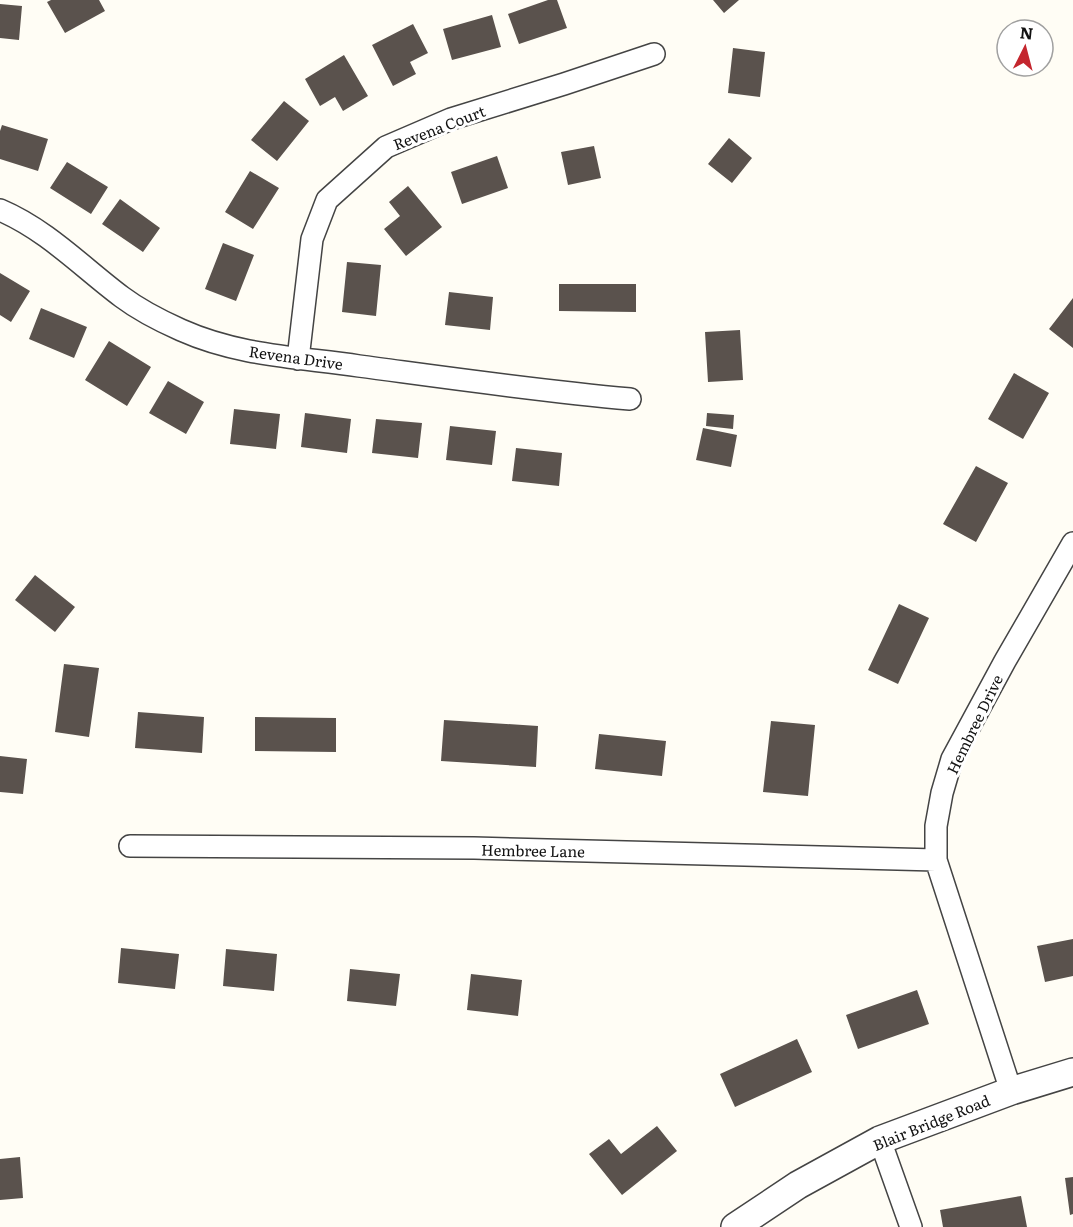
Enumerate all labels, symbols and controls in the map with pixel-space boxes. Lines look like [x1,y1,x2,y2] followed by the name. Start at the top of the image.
[995,18,1055,78] north arrow
[1019,19,1035,45] text: N
[390,99,488,155] street label: Revena Court
[248,339,345,375] street label: Revena Drive
[940,670,1008,778] street label: Hembree Drive
[481,838,585,862] street label: Hembree Lane
[869,1088,993,1156] street label: Blair Bridge Road

